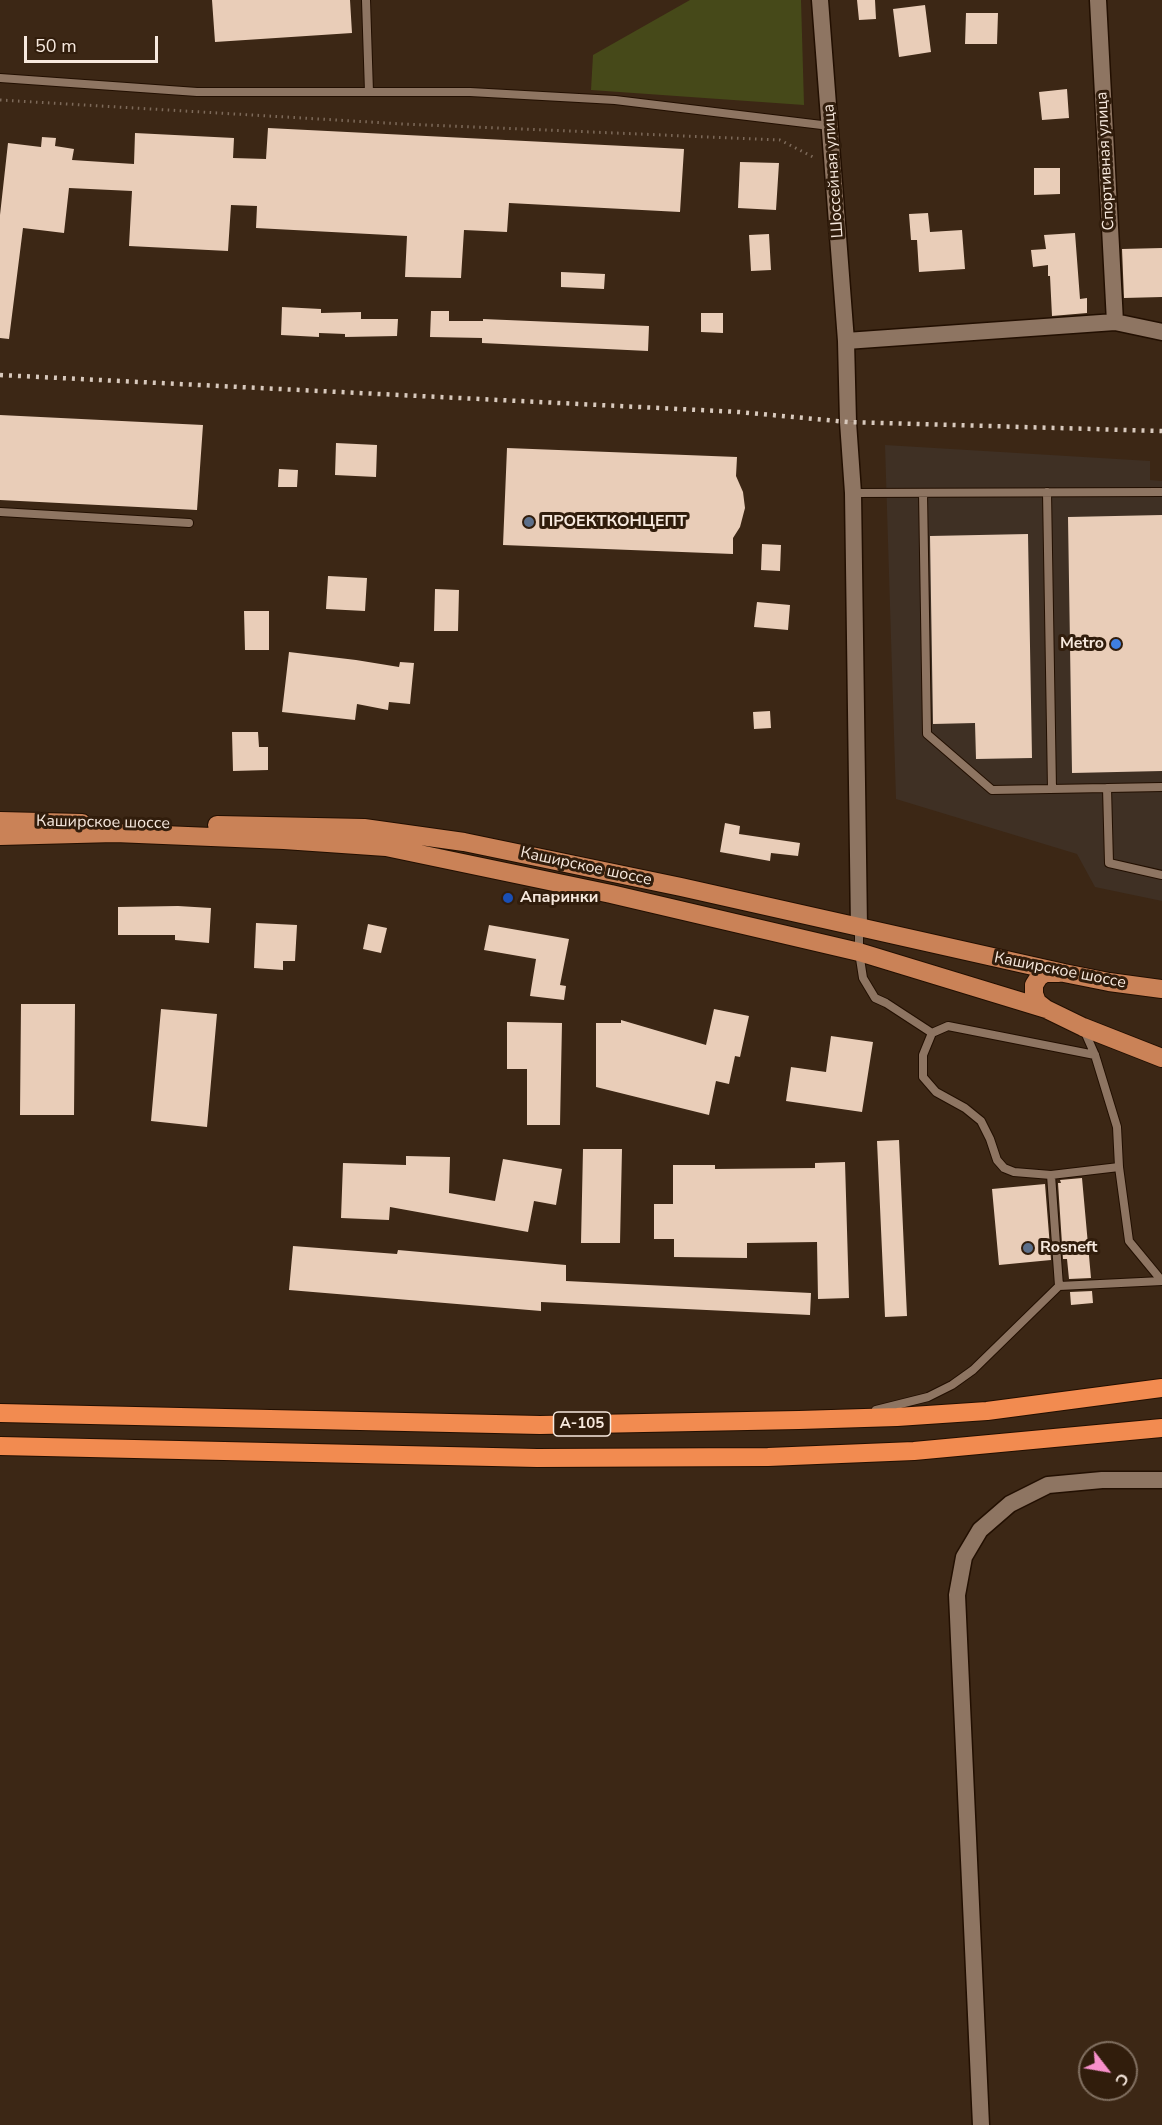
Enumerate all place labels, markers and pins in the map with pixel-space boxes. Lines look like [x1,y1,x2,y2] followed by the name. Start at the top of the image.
[541,512,687,532] place label: ПРОЕКТКОНЦЕПТ
[522,515,536,529] marker: ПРОЕКТКОНЦЕПТ
[1060,634,1104,654] place label: Metro
[1109,637,1123,651] marker: Metro
[520,888,598,908] place label: Апаринки
[501,891,515,905] marker: Апаринки
[1040,1238,1097,1258] place label: Rosneft
[1021,1241,1035,1255] marker: Rosneft

